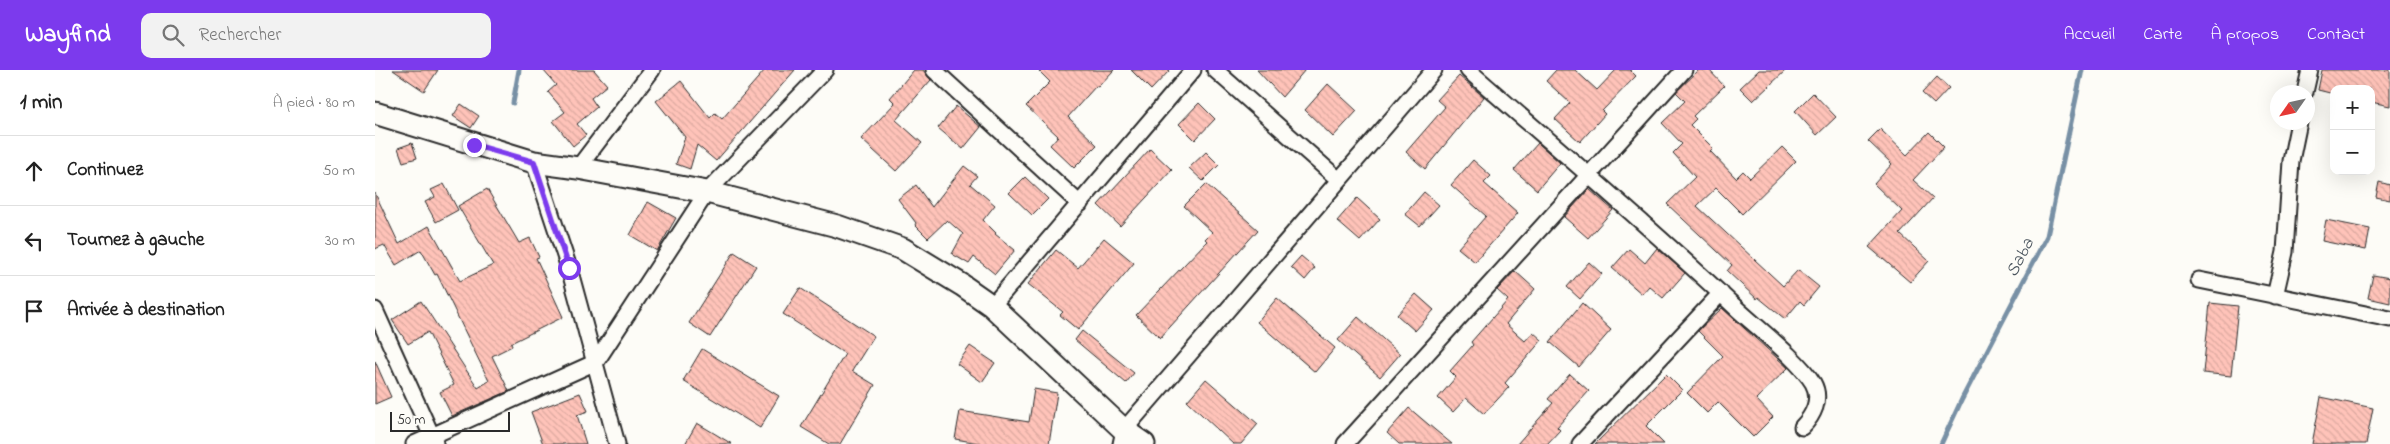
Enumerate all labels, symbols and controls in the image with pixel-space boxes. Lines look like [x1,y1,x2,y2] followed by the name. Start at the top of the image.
[141,13,491,58] search box
[25,18,111,53] text: Wayfind
[159,21,187,49] icon: search
[199,22,281,49] text: Rechercher
[2063,22,2115,48] text: Accueil
[2143,22,2182,48] text: Carte
[2210,22,2279,48] text: À propos
[2307,22,2365,48] text: Contact
[2270,85,2315,130] north arrow
[2330,85,2375,175] map controls
[2330,85,2375,130] button: +
[20,88,62,118] text: 1 min
[273,91,355,115] text: À pied · 80 m
[2330,130,2375,175] button: −
[463,134,486,157] route end
[20,157,48,185] icon: ahead
[67,157,143,184] text: Continuez
[323,159,355,183] text: 50 m
[20,227,48,255] icon: left
[67,227,204,254] text: Tournez à gauche
[325,229,355,253] text: 30 m
[2000,234,2042,282] water label: Saba
[558,257,581,280] route start
[20,297,48,325] icon: arrive
[67,297,225,324] text: Arrivée à destination
[390,409,510,432] scale bar
[397,410,425,431] text: 50 m

